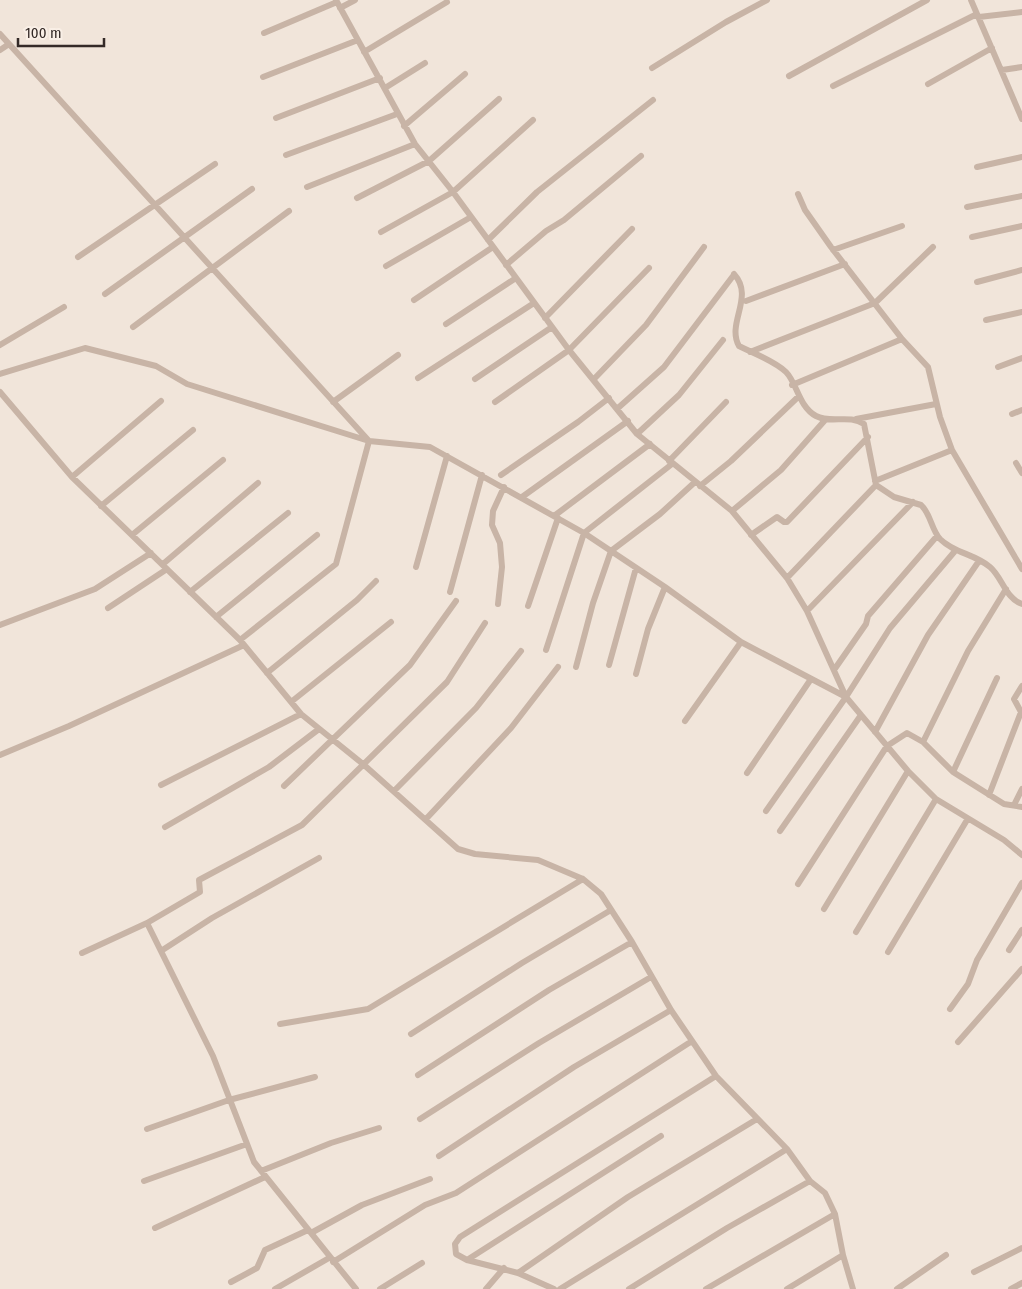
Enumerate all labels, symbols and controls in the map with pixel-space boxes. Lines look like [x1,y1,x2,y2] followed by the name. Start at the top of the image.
[18,15,104,47] scale bar
[25,24,62,42] text: 100 m

